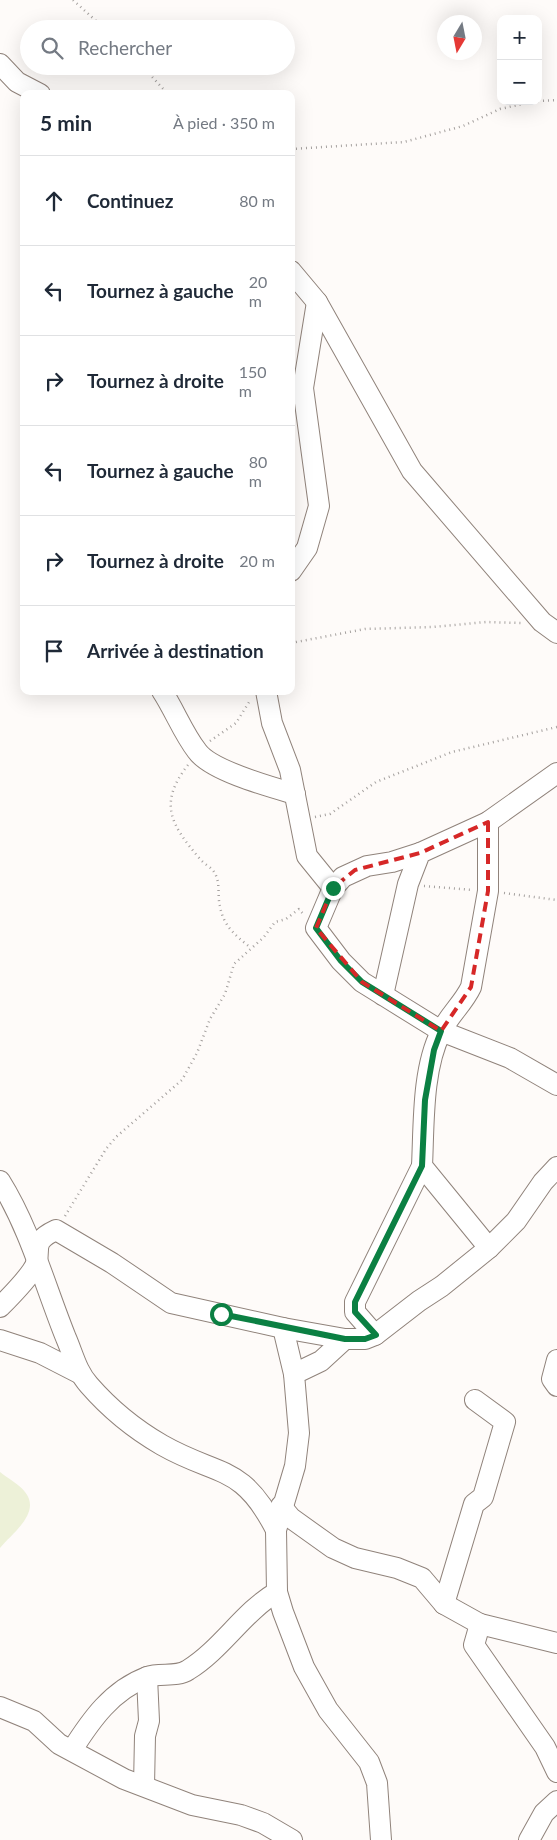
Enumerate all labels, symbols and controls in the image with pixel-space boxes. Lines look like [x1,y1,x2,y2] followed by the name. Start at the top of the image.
[437,15,482,60] north arrow
[497,15,542,105] map controls
[497,15,542,60] button: +
[20,20,295,75] search box
[38,34,66,62] icon: search
[78,36,172,59] text: Rechercher
[497,60,542,105] button: −
[40,110,92,135] text: 5 min
[173,113,275,132] text: À pied · 350 m
[40,187,68,215] icon: ahead
[87,189,173,212] text: Continuez
[239,191,275,210] text: 80 m
[249,272,267,310] text: 20 m
[40,277,68,305] icon: left
[87,279,234,302] text: Tournez à gauche
[239,362,267,400] text: 150 m
[40,367,68,395] icon: right
[87,369,224,392] text: Tournez à droite
[249,452,267,490] text: 80 m
[40,457,68,485] icon: left
[87,459,234,482] text: Tournez à gauche
[40,547,68,575] icon: right
[87,549,224,572] text: Tournez à droite
[239,551,275,570] text: 20 m
[40,637,68,665] icon: arrive
[87,639,264,662] text: Arrivée à destination
[322,877,345,900] route end
[210,1303,233,1326] route start

